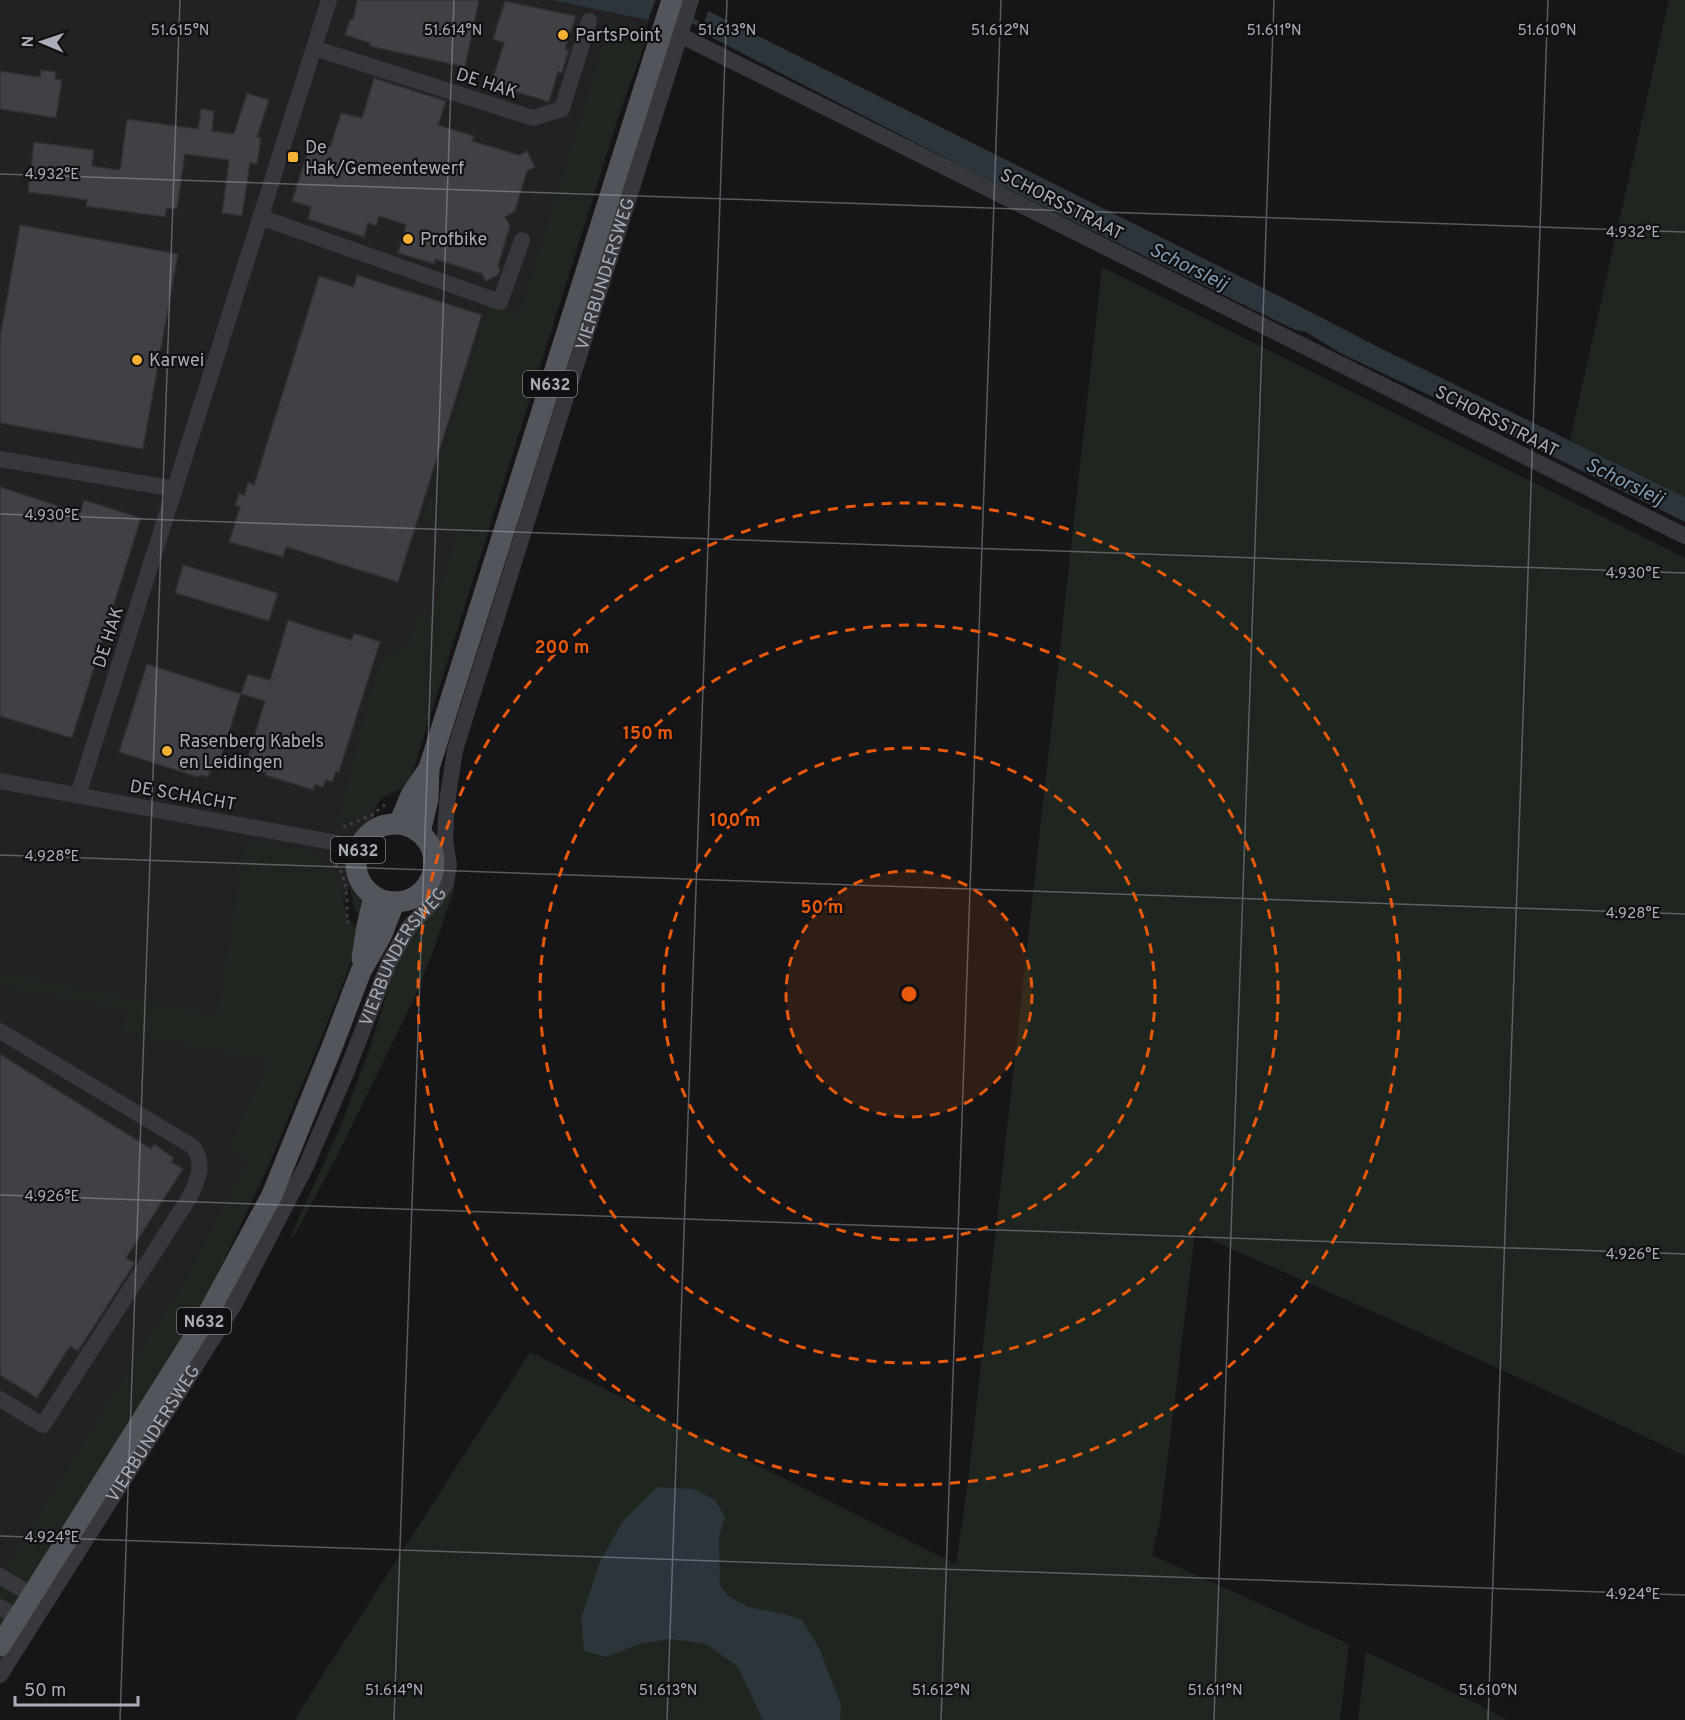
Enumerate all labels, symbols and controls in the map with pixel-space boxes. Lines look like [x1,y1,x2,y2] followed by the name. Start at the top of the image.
[12,12,72,72] north arrow
[151,22,209,41] text: 51.615°N
[424,22,482,41] text: 51.614°N
[698,22,756,41] text: 51.613°N
[971,22,1029,41] text: 51.612°N
[1246,22,1302,41] text: 51.611°N
[1517,22,1577,41] text: 51.610°N
[575,25,661,48] place label: PartsPoint
[556,28,570,42] marker: PartsPoint
[19,35,39,48] text: N
[453,64,520,105] street label: DE HAK
[305,137,464,181] place label: De Hak/Gemeentewerf
[286,150,300,164] marker: De Hak/Gemeentewerf
[996,164,1127,246] street label: SCHORSSTRAAT
[25,166,79,185] text: 4.932°E
[571,195,641,353] street label: VIERBUNDERSWEG
[1606,224,1660,243] text: 4.932°E
[420,229,487,252] place label: Profbike
[401,232,415,246] marker: Profbike
[1144,238,1233,298] water label: Schorsleij
[149,350,204,373] place label: Karwei
[130,353,144,367] marker: Karwei
[523,371,577,397] road number: N632
[1431,381,1562,463] street label: SCHORSSTRAAT
[1580,453,1669,513] water label: Schorsleij
[24,507,80,526] text: 4.930°E
[1605,565,1661,584] text: 4.930°E
[89,604,130,671] street label: DE HAK
[534,637,590,660] text: 200 m
[623,723,673,746] text: 150 m
[179,731,324,775] place label: Rasenberg Kabels en Leidingen
[160,744,174,758] marker: Rasenberg Kabels en Leidingen
[128,776,238,817] street label: DE SCHACHT
[709,810,761,833] text: 100 m
[331,837,385,863] road number: N632
[24,848,80,867] text: 4.928°E
[355,884,453,1030] street label: VIERBUNDERSWEG
[800,897,844,920] text: 50 m
[1605,905,1661,924] text: 4.928°E
[899,984,919,1004] centre of rings
[25,1188,79,1207] text: 4.926°E
[1606,1246,1660,1265] text: 4.926°E
[177,1308,231,1334] road number: N632
[102,1361,206,1507] street label: VIERBUNDERSWEG
[24,1529,80,1548] text: 4.924°E
[1605,1586,1661,1605] text: 4.924°E
[15,1669,138,1707] scale bar
[24,1680,66,1703] text: 50 m
[365,1682,423,1701] text: 51.614°N
[639,1682,697,1701] text: 51.613°N
[912,1682,970,1701] text: 51.612°N
[1187,1682,1243,1701] text: 51.611°N
[1458,1682,1518,1701] text: 51.610°N

